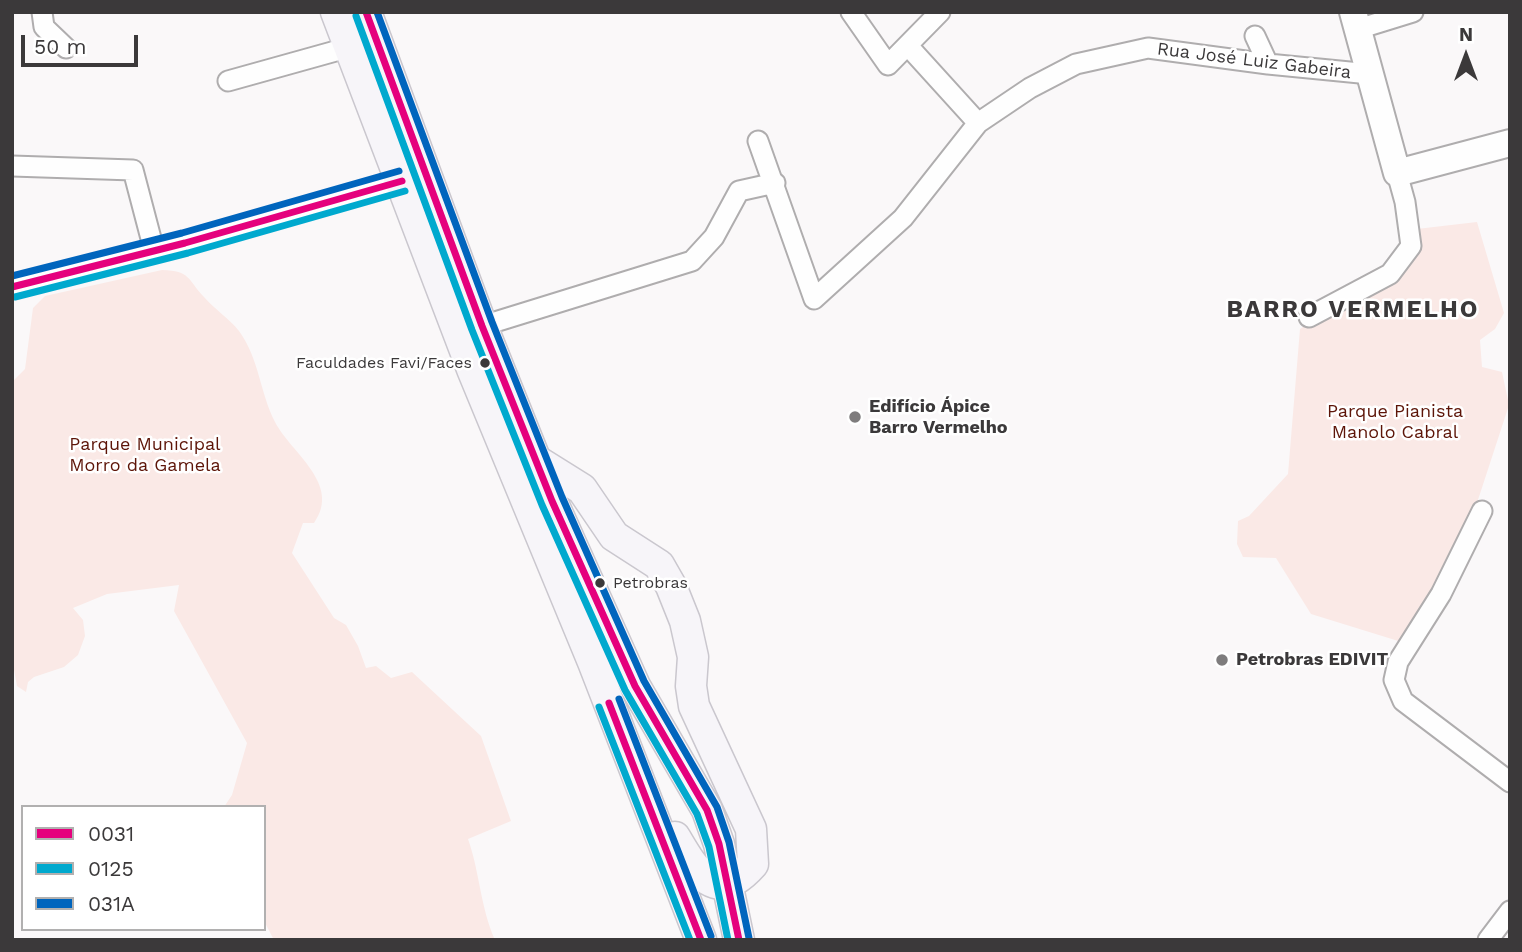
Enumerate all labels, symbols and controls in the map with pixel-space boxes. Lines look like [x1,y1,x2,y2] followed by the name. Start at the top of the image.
[24,21,142,65] scale bar
[1431,21,1501,91] north arrow
[1459,23,1473,46] text: N
[34,34,86,59] text: 50 m
[1156,38,1352,84] street label: Rua José Luiz Gabeira
[1228,296,1478,324] district label: BARRO VERMELHO
[296,353,472,373] place label: Faculdades Favi/Faces
[478,356,492,370] marker: Faculdades Favi/Faces
[869,396,1008,438] place label: Edifício Ápice Barro Vermelho
[1327,401,1463,444] park label: Parque Pianista Manolo Cabral
[847,409,863,425] marker: Edifício Ápice Barro Vermelho
[69,434,221,476] park label: Parque Municipal Morro da Gamela
[613,573,688,593] place label: Petrobras
[593,576,607,590] marker: Petrobras
[1236,649,1388,671] place label: Petrobras EDIVIT
[1214,652,1230,668] marker: Petrobras EDIVIT
[21,805,266,931] legend
[88,821,134,846] text: 0031
[88,856,134,881] text: 0125
[88,891,135,916] text: 031A

